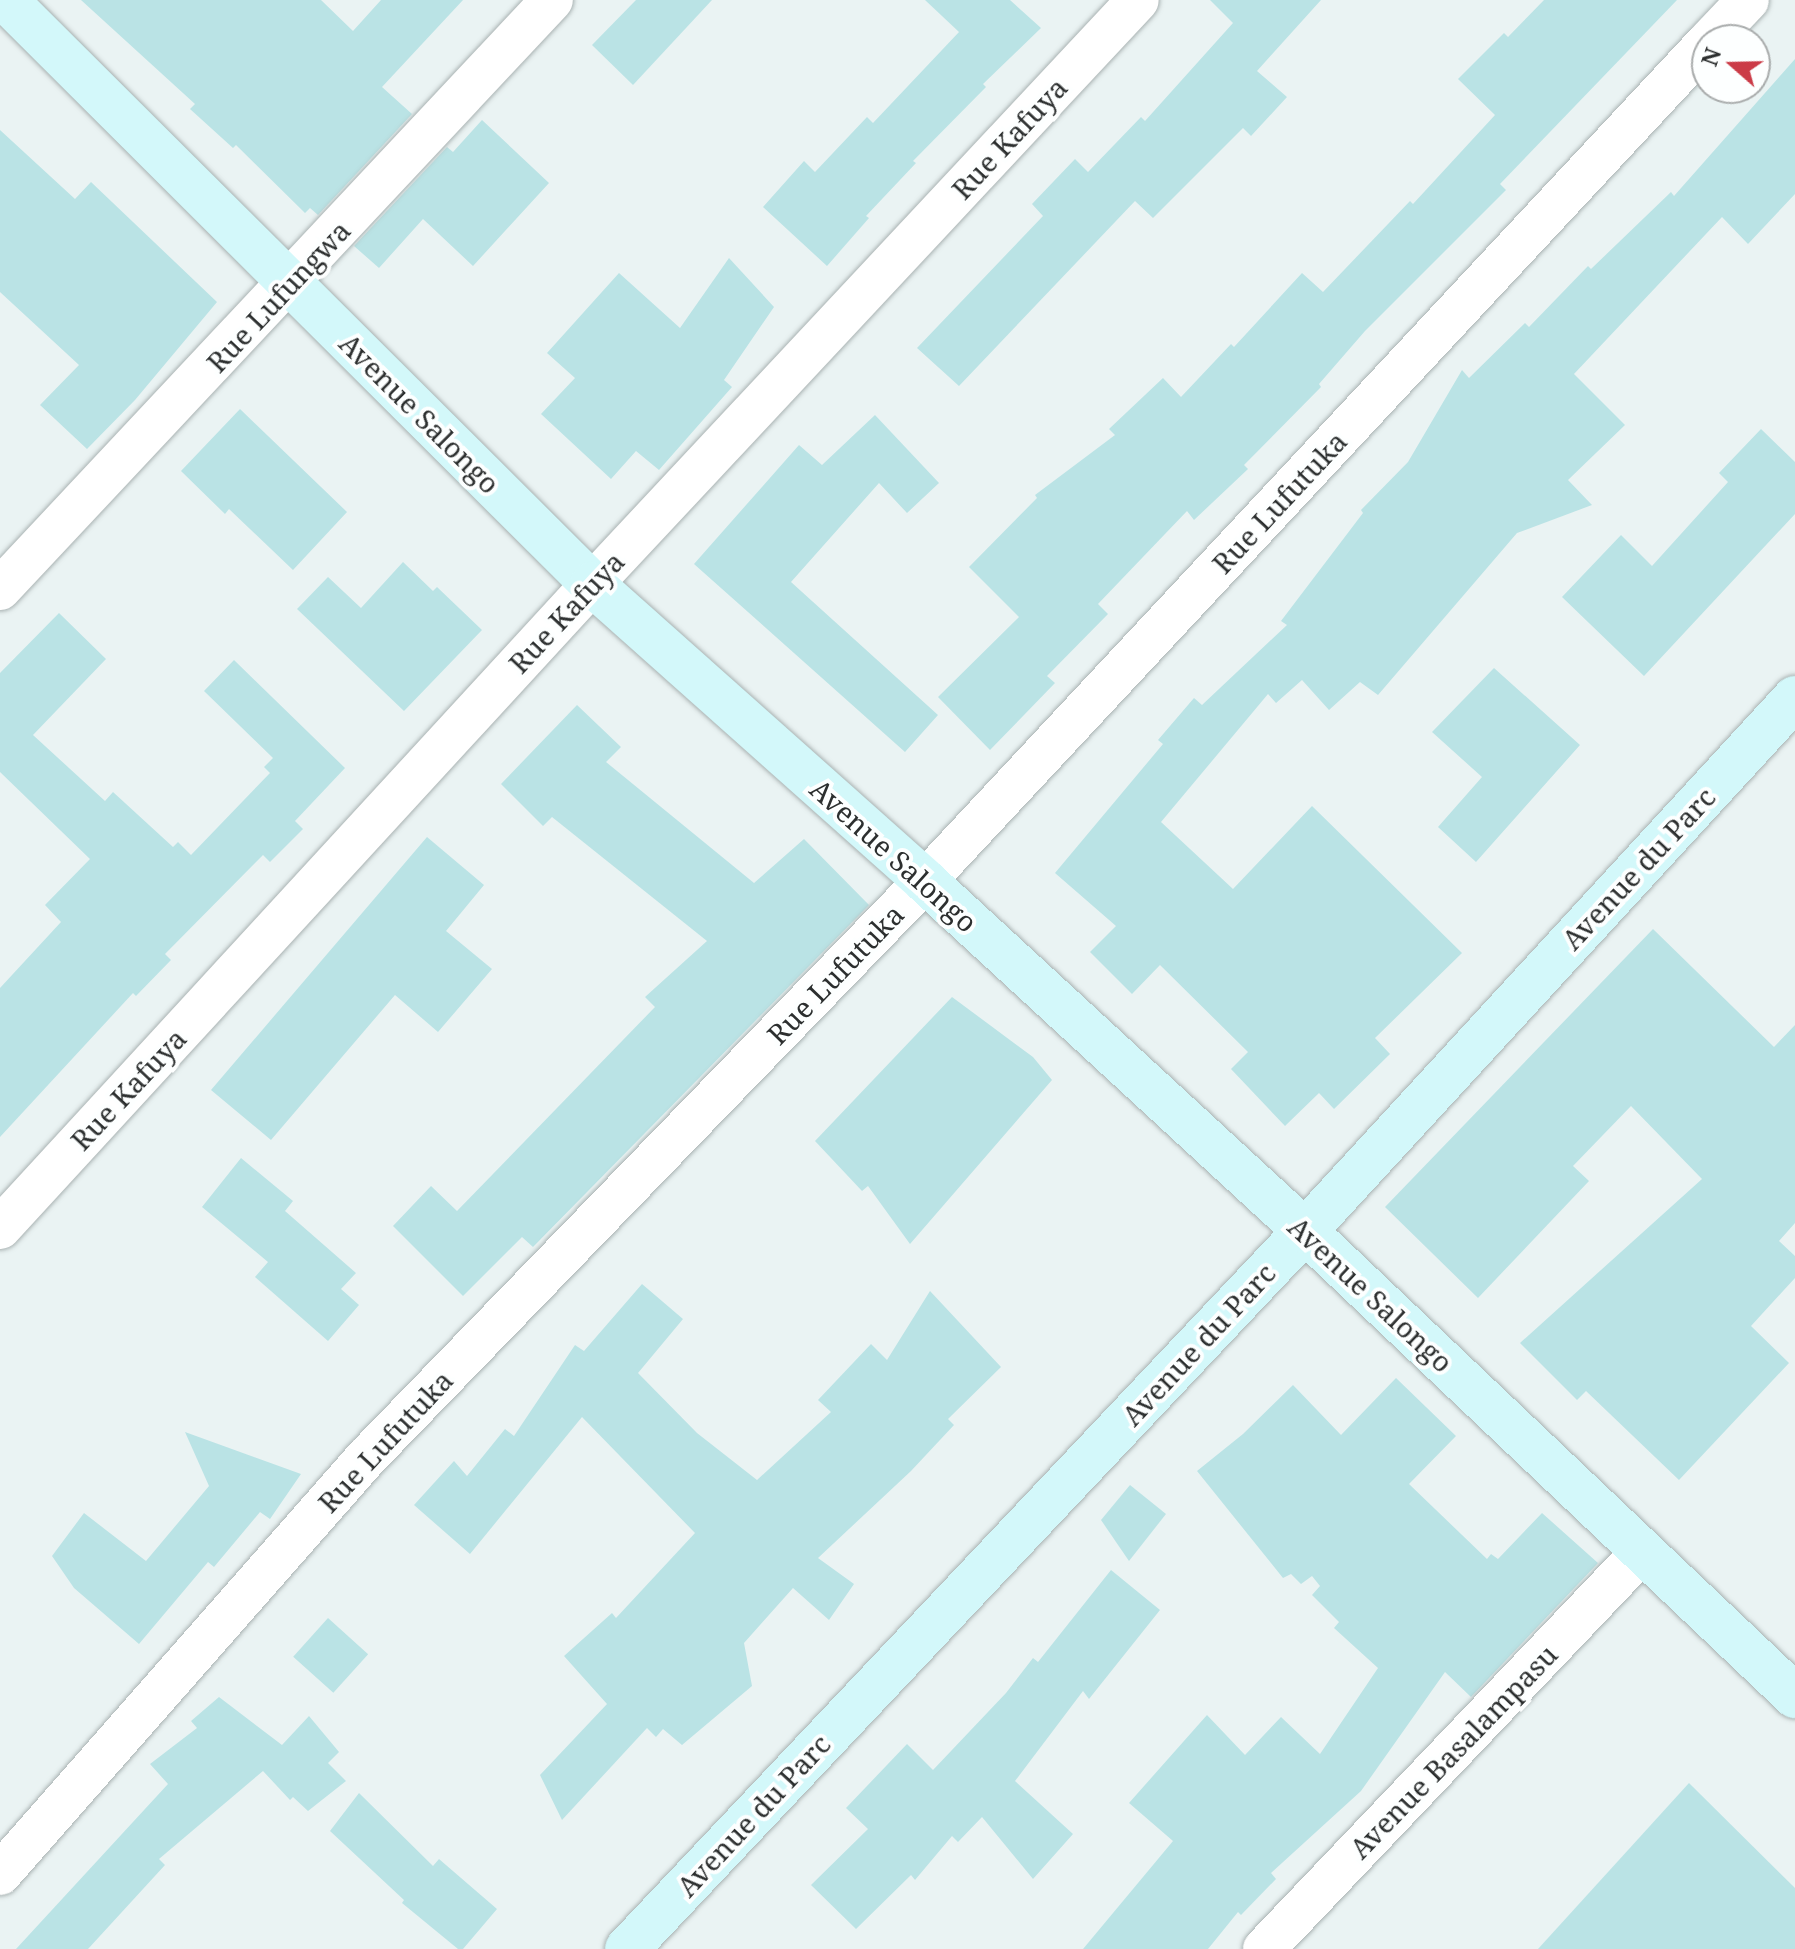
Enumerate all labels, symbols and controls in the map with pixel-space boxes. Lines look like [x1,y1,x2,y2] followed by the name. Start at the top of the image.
[1691,24,1771,104] north arrow
[1693,43,1727,70] text: N
[944,70,1074,206] street label: Rue Kafuya
[199,213,357,379] street label: Rue Lufungwa
[333,326,507,500] street label: Avenue Salongo
[1205,424,1353,580] street label: Rue Lufutuka
[501,544,631,680] street label: Rue Kafuya
[804,771,984,939] street label: Avenue Salongo
[1554,780,1722,956] street label: Avenue du Parc
[760,897,910,1051] street label: Rue Lufutuka
[63,1021,193,1157] street label: Rue Kafuya
[1282,1209,1460,1379] street label: Avenue Salongo
[1114,1256,1282,1432] street label: Avenue du Parc
[311,1363,459,1519] street label: Rue Lufutuka
[1342,1637,1564,1865] street label: Avenue Basalampasu
[669,1727,837,1903] street label: Avenue du Parc

